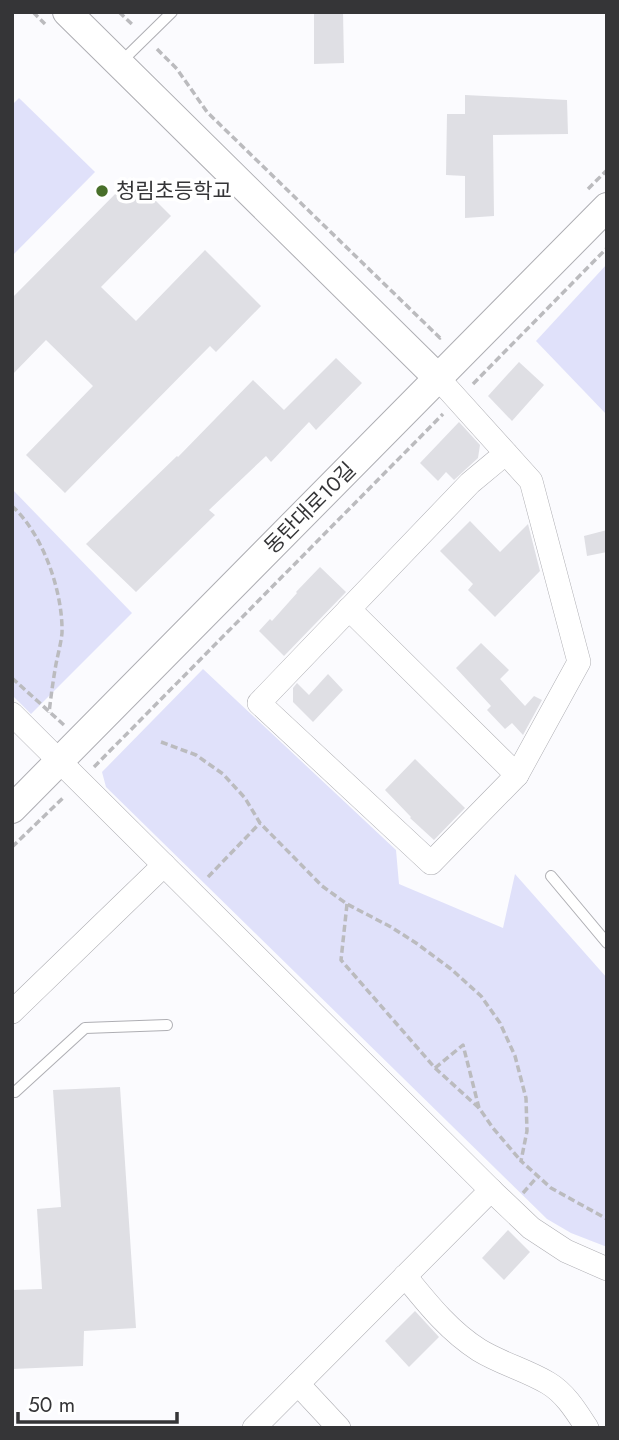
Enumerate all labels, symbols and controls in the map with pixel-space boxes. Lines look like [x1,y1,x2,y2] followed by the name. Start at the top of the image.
[116,176,232,206] place label: 청림초등학교
[94,183,110,199] marker: 청림초등학교
[257,455,363,561] street label: 동탄대로10길
[18,1380,177,1424] scale bar
[28,1390,75,1420] text: 50 m

